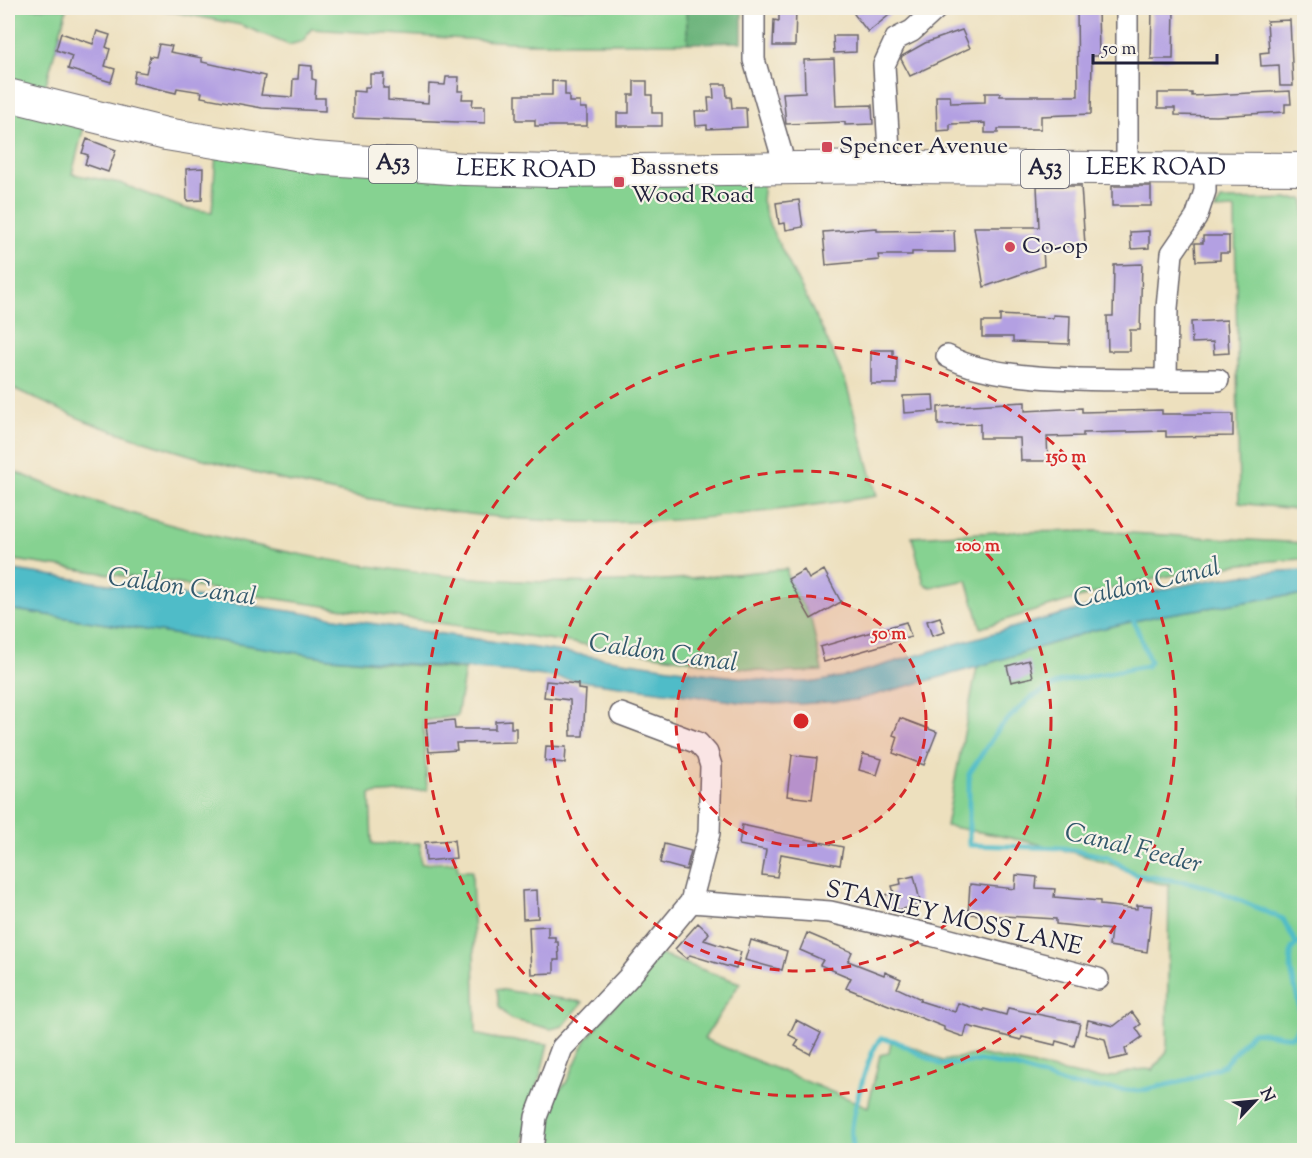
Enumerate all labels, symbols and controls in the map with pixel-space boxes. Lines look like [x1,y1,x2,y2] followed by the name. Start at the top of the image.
[1093,27,1218,65] scale bar
[1101,37,1137,63] text: 50 m
[839,130,1008,164] place label: Spencer Avenue
[820,140,834,154] marker: Spencer Avenue
[369,145,417,183] road number: A53
[1021,150,1069,188] road number: A53
[455,151,596,188] street label: LEEK ROAD
[631,151,755,213] place label: Bassnets Wood Road
[1086,151,1226,186] street label: LEEK ROAD
[612,175,626,189] marker: Bassnets Wood Road
[1022,230,1088,264] place label: Co-op
[1003,240,1017,254] marker: Co-op
[1046,445,1086,471] text: 150 m
[956,534,1000,560] text: 100 m
[1070,549,1224,619] water label: Caldon Canal
[105,559,259,617] water label: Caldon Canal
[870,622,906,648] text: 50 m
[586,625,740,683] water label: Caldon Canal
[791,711,811,731] centre of rings
[1061,814,1205,884] water label: Canal Feeder
[822,873,1086,965] street label: STANLEY MOSS LANE
[1225,1071,1285,1131] north arrow
[1253,1085,1279,1107] text: N

